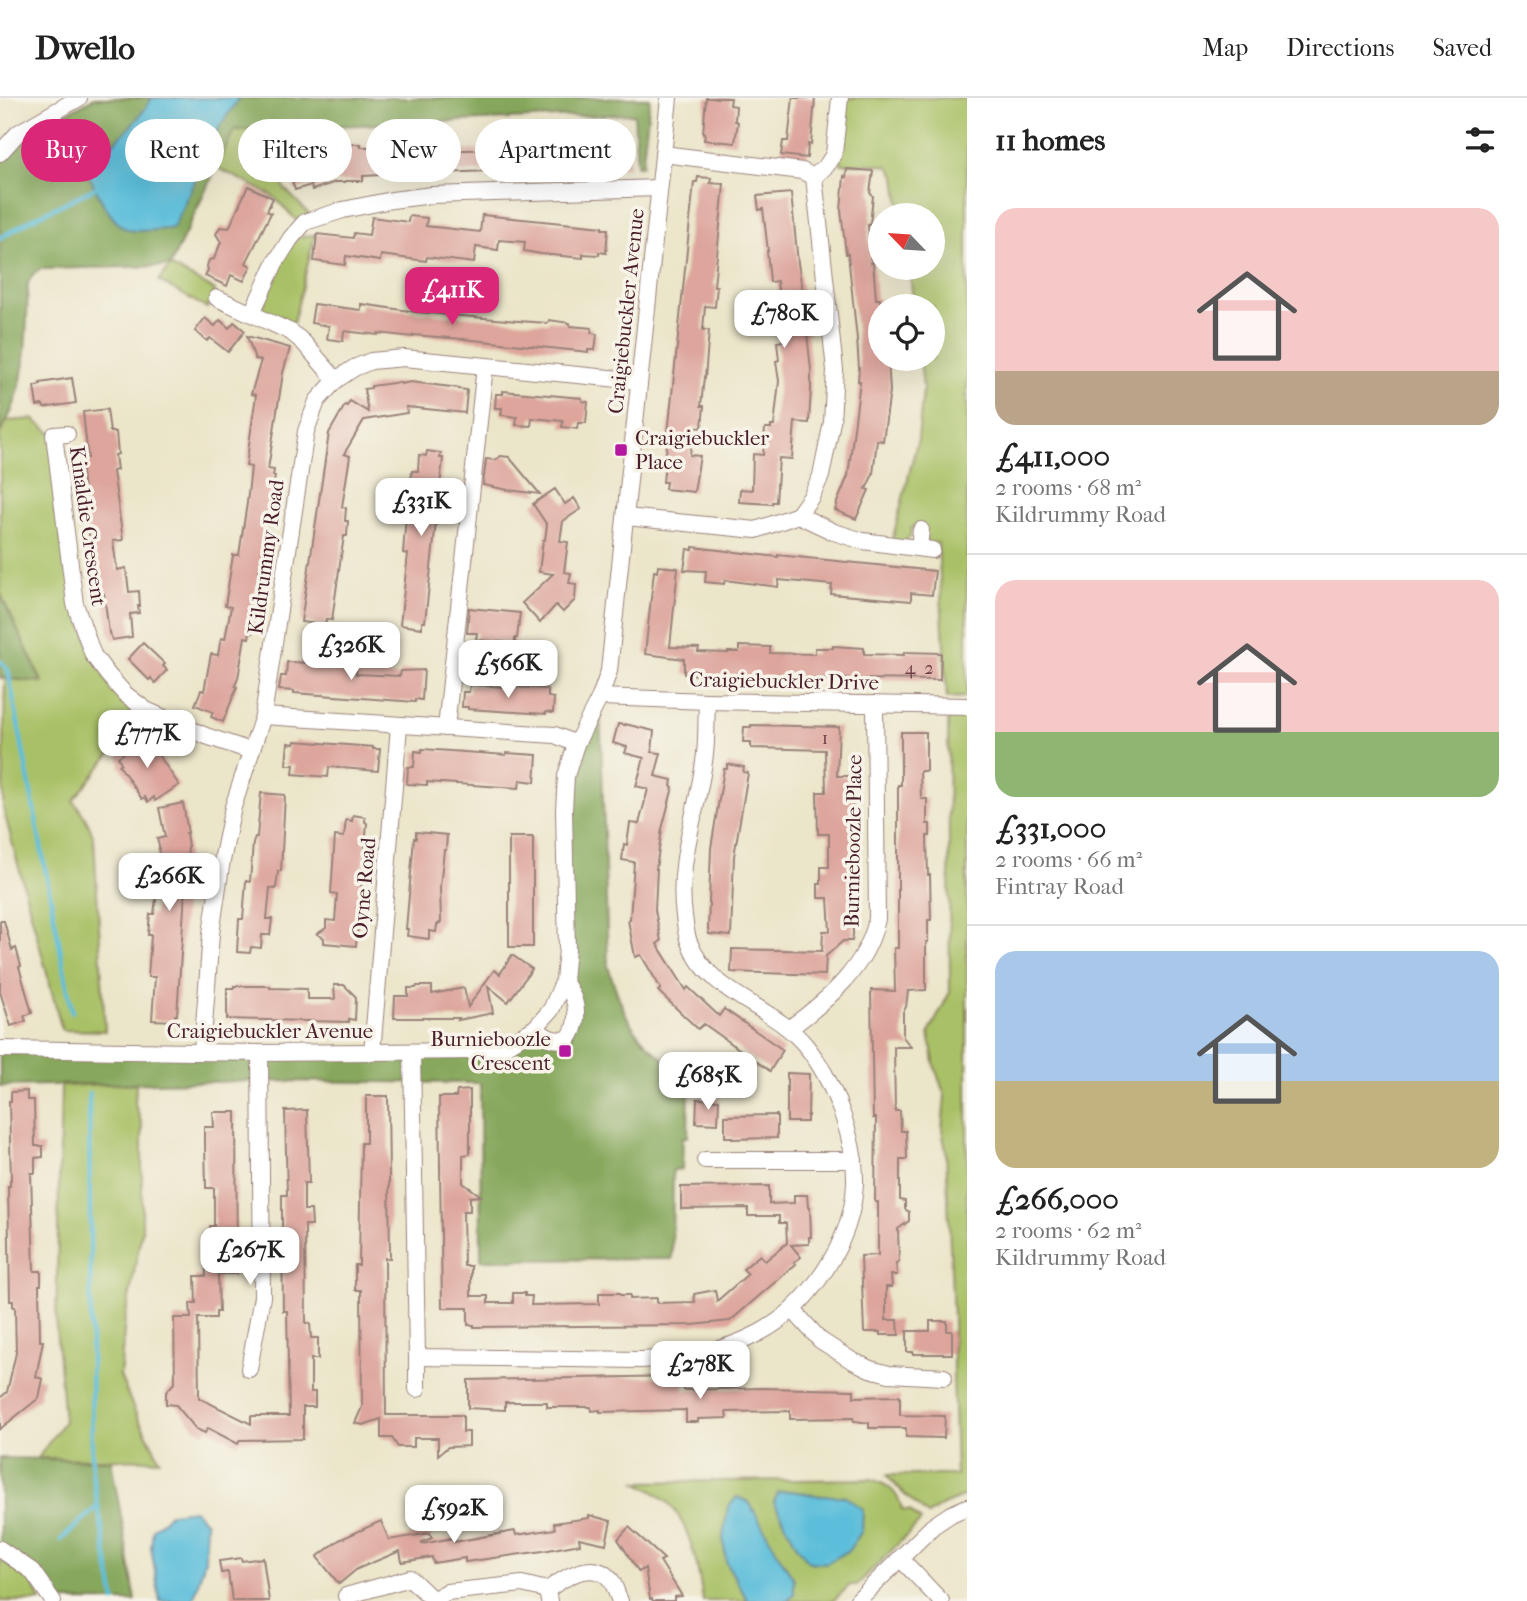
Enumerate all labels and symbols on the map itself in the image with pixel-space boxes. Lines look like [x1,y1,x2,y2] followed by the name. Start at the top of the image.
[868,203,945,280] north arrow
[603,207,649,415] street label: Craigiebuckler Avenue
[403,268,501,327] pin: £411K
[735,290,833,350] pin: £780K
[635,426,769,474] place label: Craigiebuckler Place
[613,442,629,458] marker: Craigiebuckler Place
[65,444,111,608] street label: Kinaldie Crescent
[243,477,289,636] street label: Kildrummy Road
[372,478,470,538] pin: £331K
[302,622,400,682] pin: £326K
[459,640,557,700] pin: £566K
[905,658,916,679] house number: 4
[924,658,934,679] house number: 2
[689,667,879,695] street label: Craigiebuckler Drive
[98,710,196,770] pin: £777K
[822,728,828,749] house number: 1
[839,754,867,928] street label: Burnieboozle Place
[348,836,380,940] street label: Oyne Road
[120,854,218,913] pin: £266K
[167,1019,373,1043] street label: Craigiebuckler Avenue
[430,1027,552,1075] place label: Burnieboozle Crescent
[557,1043,573,1059] marker: Burnieboozle Crescent
[659,1052,757,1112] pin: £685K
[201,1228,299,1287] pin: £267K
[651,1342,749,1401] pin: £278K
[405,1486,503,1545] pin: £592K

